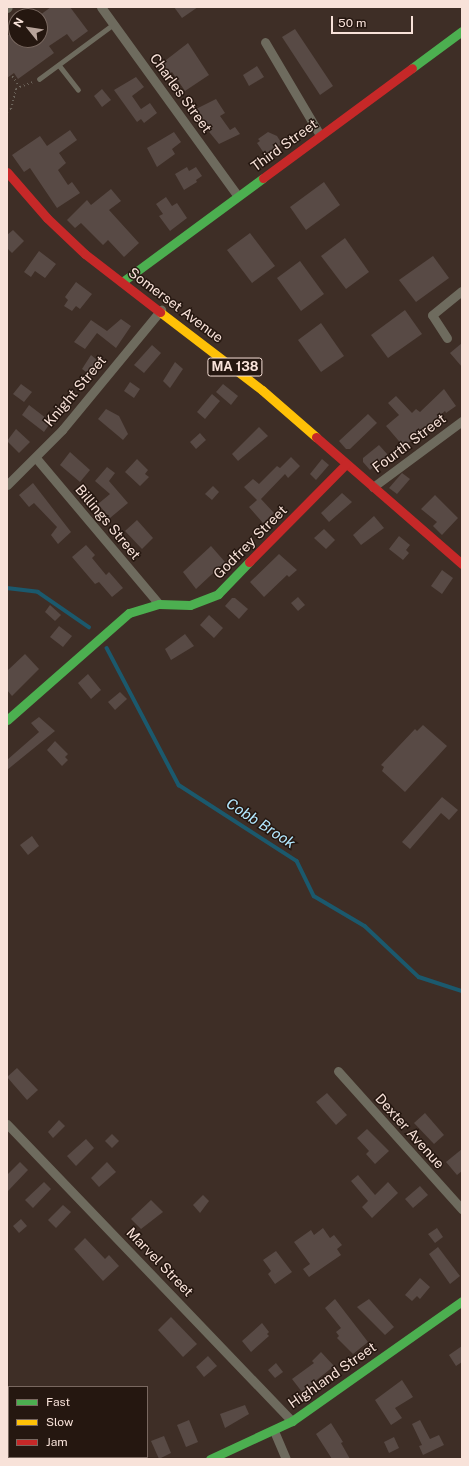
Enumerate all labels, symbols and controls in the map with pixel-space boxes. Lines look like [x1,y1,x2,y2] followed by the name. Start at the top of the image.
[8,8,48,48] north arrow
[333,8,415,34] scale bar
[11,16,26,29] text: N
[338,16,366,30] text: 50 m
[147,50,215,136] street label: Charles Street
[248,115,320,175] street label: Third Street
[125,264,227,346] street label: Somerset Avenue
[41,352,109,430] street label: Knight Street
[207,356,263,378] road number: MA 138
[369,410,449,476] street label: Fourth Street
[72,481,144,563] street label: Billings Street
[210,502,290,582] street label: Godfrey Street
[223,794,299,852] water label: Cobb Brook
[372,1090,448,1172] street label: Dexter Avenue
[123,1224,197,1300] street label: Marvel Street
[285,1338,379,1412] street label: Highland Street
[8,1386,148,1458] legend
[46,1395,70,1409] text: Fast
[46,1415,73,1429] text: Slow
[46,1435,68,1449] text: Jam

